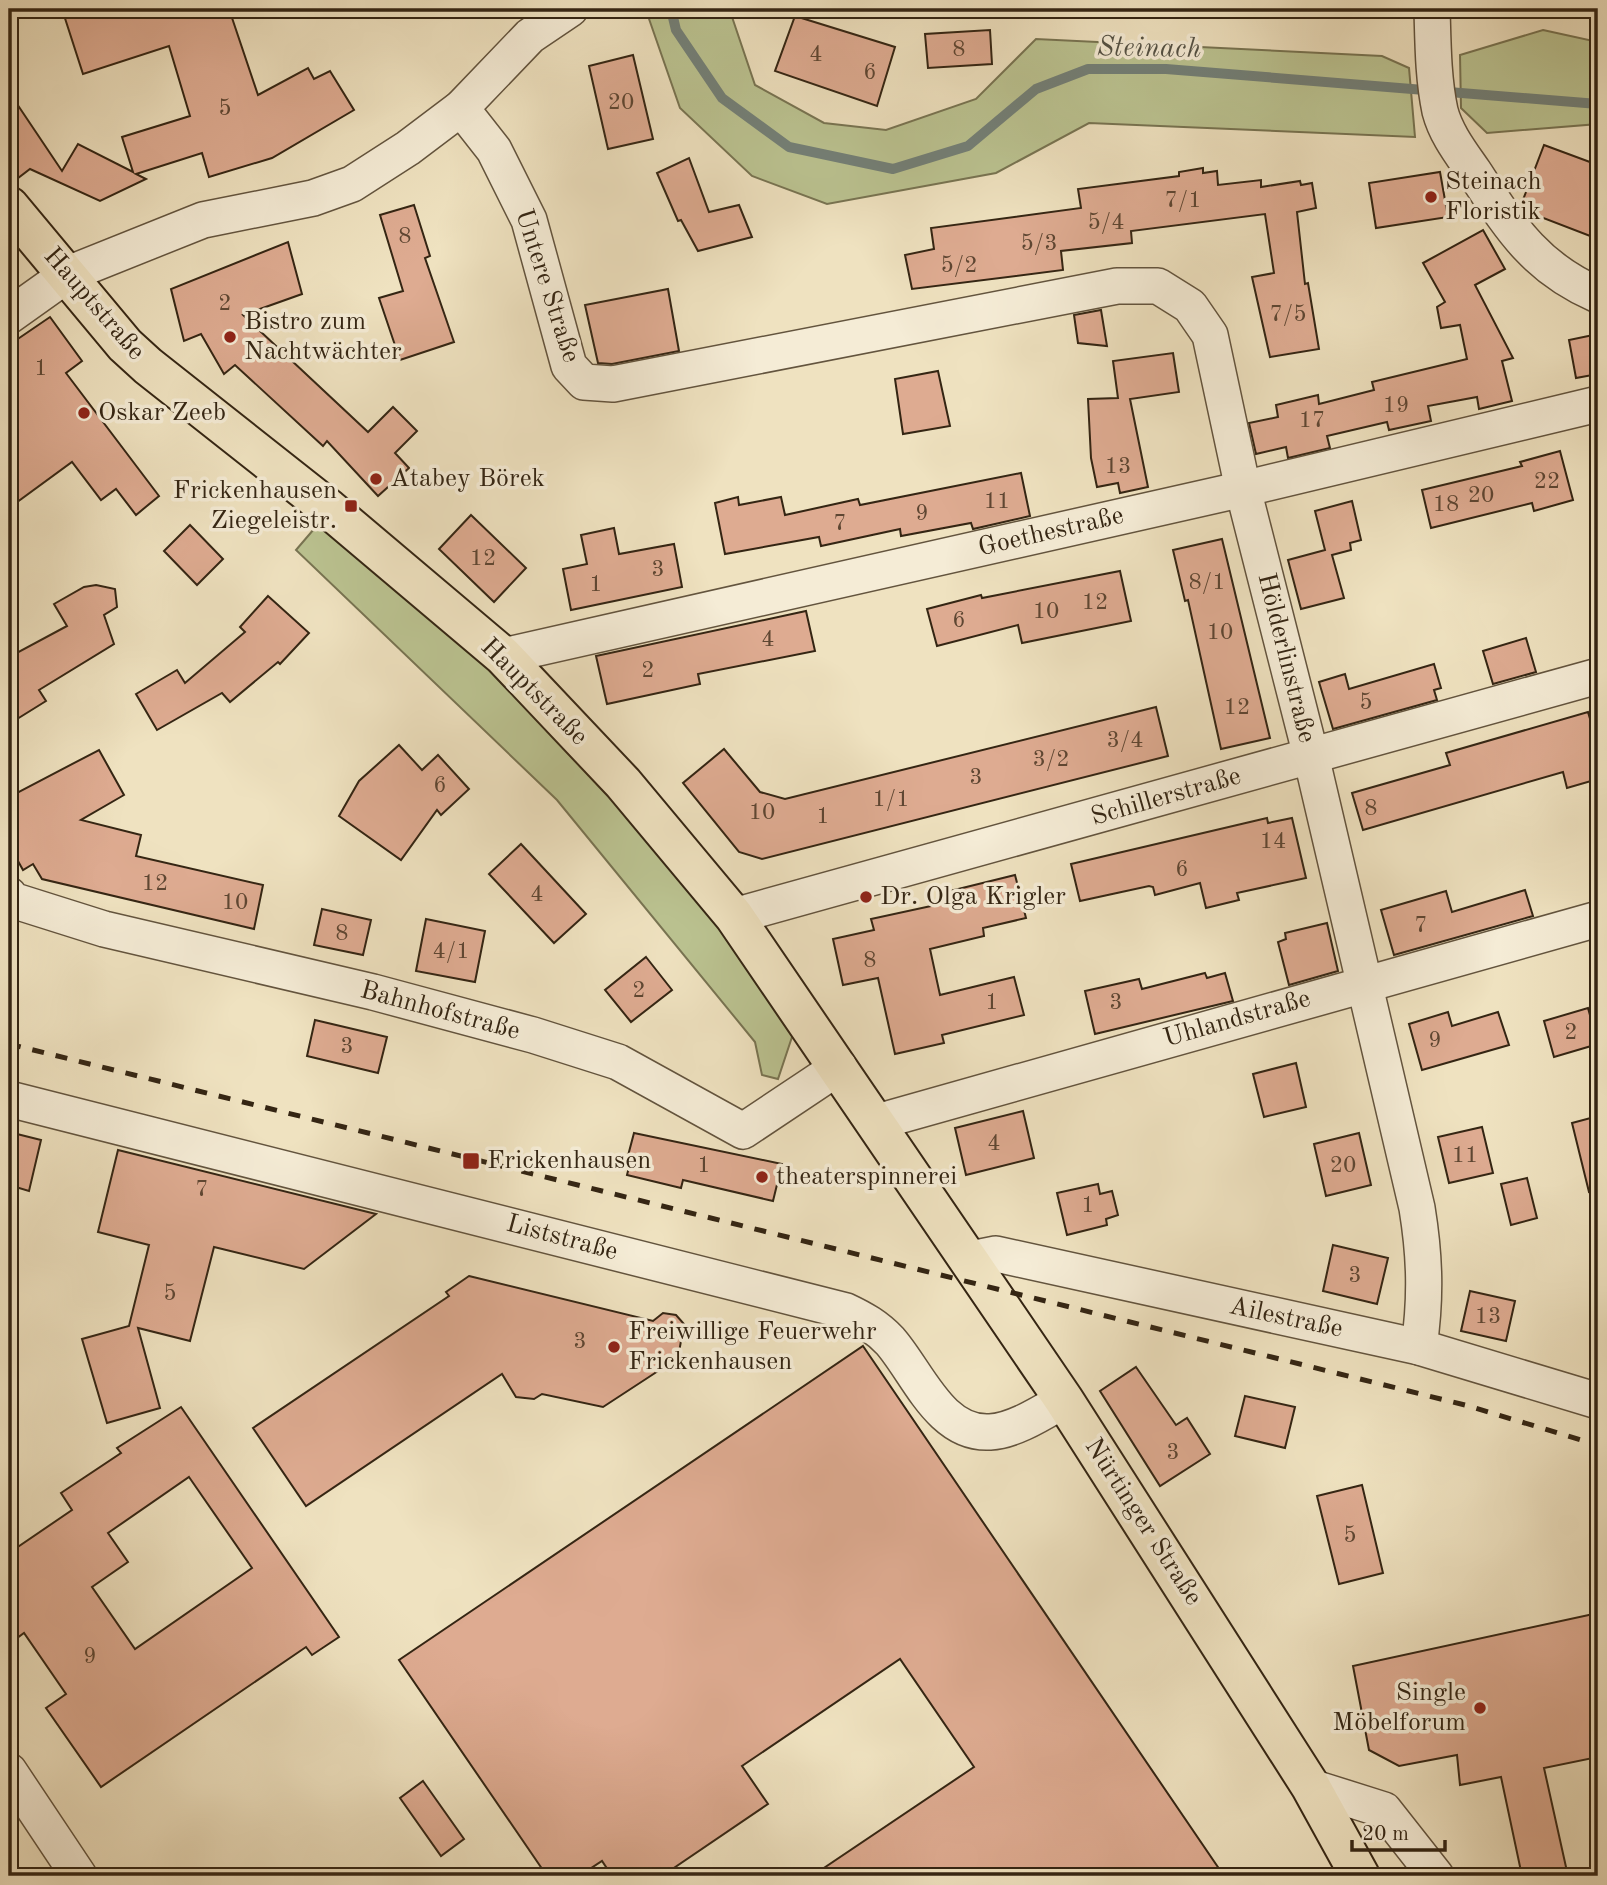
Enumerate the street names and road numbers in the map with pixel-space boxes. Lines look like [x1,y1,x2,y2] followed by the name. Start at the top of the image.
[510,206,584,366] street label: Untere Straße
[38,243,150,365] street label: Hauptstraße
[976,503,1126,561] street label: Goethestraße
[1252,570,1320,746] street label: Hölderlinstraße
[476,634,592,750] street label: Hauptstraße
[1088,763,1244,831] street label: Schillerstraße
[357,977,523,1045] street label: Bahnhofstraße
[1161,986,1313,1052] street label: Uhlandstraße
[503,1211,621,1265] street label: Liststraße
[1227,1293,1345,1343] street label: Ailestraße
[1080,1434,1206,1610] street label: Nürtinger Straße

